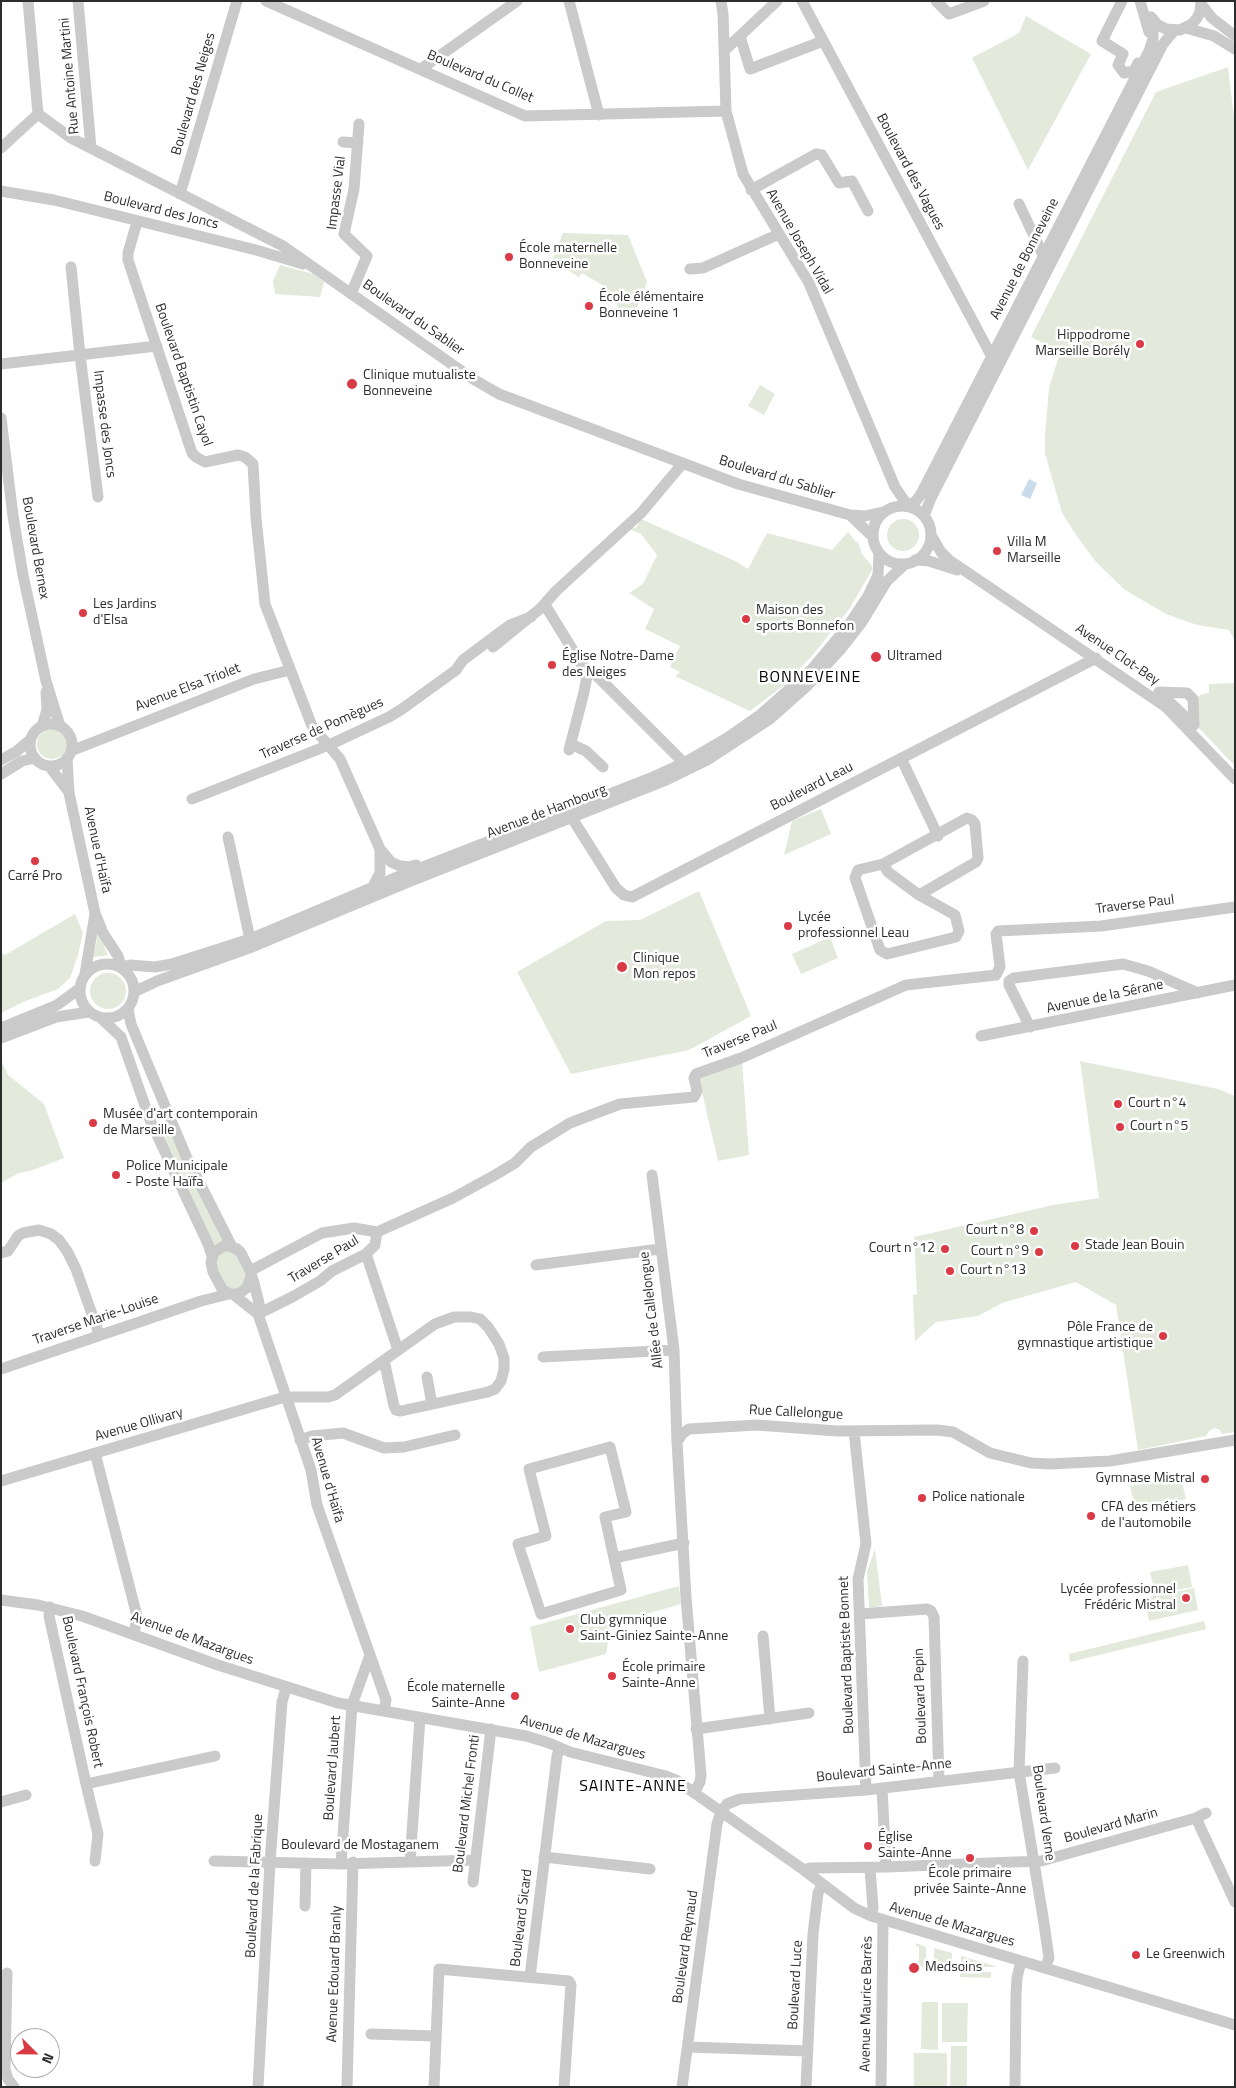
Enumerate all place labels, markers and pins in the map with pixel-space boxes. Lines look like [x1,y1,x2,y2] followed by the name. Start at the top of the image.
[519,241,617,274] place label: École maternelle Bonneveine
[503,251,515,263] marker: École maternelle Bonneveine
[599,290,704,322] place label: École élémentaire Bonneveine 1
[583,300,595,312] marker: École élémentaire Bonneveine 1
[1035,328,1130,361] place label: Hippodrome Marseille Borély
[1134,338,1146,350] marker: Hippodrome Marseille Borély
[363,368,476,401] place label: Clinique mutualiste Bonneveine
[345,377,359,391] marker: Clinique mutualiste Bonneveine
[1007,535,1061,568] place label: Villa M Marseille
[991,545,1003,557] marker: Villa M Marseille
[93,597,157,630] place label: Les Jardins d'Elsa
[756,603,854,636] place label: Maison des sports Bonnefon
[77,607,89,619] marker: Les Jardins d'Elsa
[740,613,752,625] marker: Maison des sports Bonnefon
[562,649,674,682] place label: Église Notre-Dame des Neiges
[887,649,942,665] place label: Ultramed
[869,650,883,664] marker: Ultramed
[546,659,558,671] marker: Église Notre-Dame des Neiges
[29,855,41,867] marker: Carré Pro
[8,869,62,885] place label: Carré Pro
[798,910,909,942] place label: Lycée professionnel Leau
[782,920,794,932] marker: Lycée professionnel Leau
[633,951,696,984] place label: Clinique Mon repos
[615,960,629,974] marker: Clinique Mon repos
[1128,1096,1186,1112] place label: Court n°4
[1112,1098,1124,1110] marker: Court n°4
[103,1107,258,1140] place label: Musée d'art contemporain de Marseille
[87,1117,99,1129] marker: Musée d'art contemporain de Marseille
[1130,1119,1188,1135] place label: Court n°5
[1114,1121,1126,1133] marker: Court n°5
[126,1159,228,1192] place label: Police Municipale - Poste Haïfa
[110,1169,122,1181] marker: Police Municipale - Poste Haïfa
[966,1223,1024,1239] place label: Court n°8
[1028,1225,1040,1237] marker: Court n°8
[1085,1238,1185,1254] place label: Stade Jean Bouin
[1069,1240,1081,1252] marker: Stade Jean Bouin
[869,1241,935,1257] place label: Court n°12
[939,1243,951,1255] marker: Court n°12
[971,1244,1029,1260] place label: Court n°9
[1033,1246,1045,1258] marker: Court n°9
[960,1263,1026,1279] place label: Court n°13
[944,1265,956,1277] marker: Court n°13
[1017,1320,1153,1352] place label: Pôle France de gymnastique artistique
[1157,1330,1169,1342] marker: Pôle France de gymnastique artistique
[1095,1471,1195,1487] place label: Gymnase Mistral
[1199,1473,1211,1485] marker: Gymnase Mistral
[932,1490,1025,1506] place label: Police nationale
[916,1492,928,1504] marker: Police nationale
[1101,1500,1196,1532] place label: CFA des métiers de l'automobile
[1085,1510,1097,1522] marker: CFA des métiers de l'automobile
[1060,1582,1176,1614] place label: Lycée professionnel Frédéric Mistral
[1180,1592,1192,1604] marker: Lycée professionnel Frédéric Mistral
[580,1613,728,1645] place label: Club gymnique Saint-Giniez Sainte-Anne
[564,1623,576,1635] marker: Club gymnique Saint-Giniez Sainte-Anne
[622,1660,705,1692] place label: École primaire Sainte-Anne
[606,1670,618,1682] marker: École primaire Sainte-Anne
[407,1680,505,1712] place label: École maternelle Sainte-Anne
[509,1690,521,1702] marker: École maternelle Sainte-Anne
[878,1830,952,1862] place label: Église Sainte-Anne
[862,1840,874,1852] marker: Église Sainte-Anne
[964,1852,976,1864] marker: École primaire privée Sainte-Anne
[914,1866,1026,1898] place label: École primaire privée Sainte-Anne
[1146,1947,1225,1963] place label: Le Greenwich
[1130,1949,1142,1961] marker: Le Greenwich
[925,1960,982,1976] place label: Medsoins
[907,1961,921,1975] marker: Medsoins

